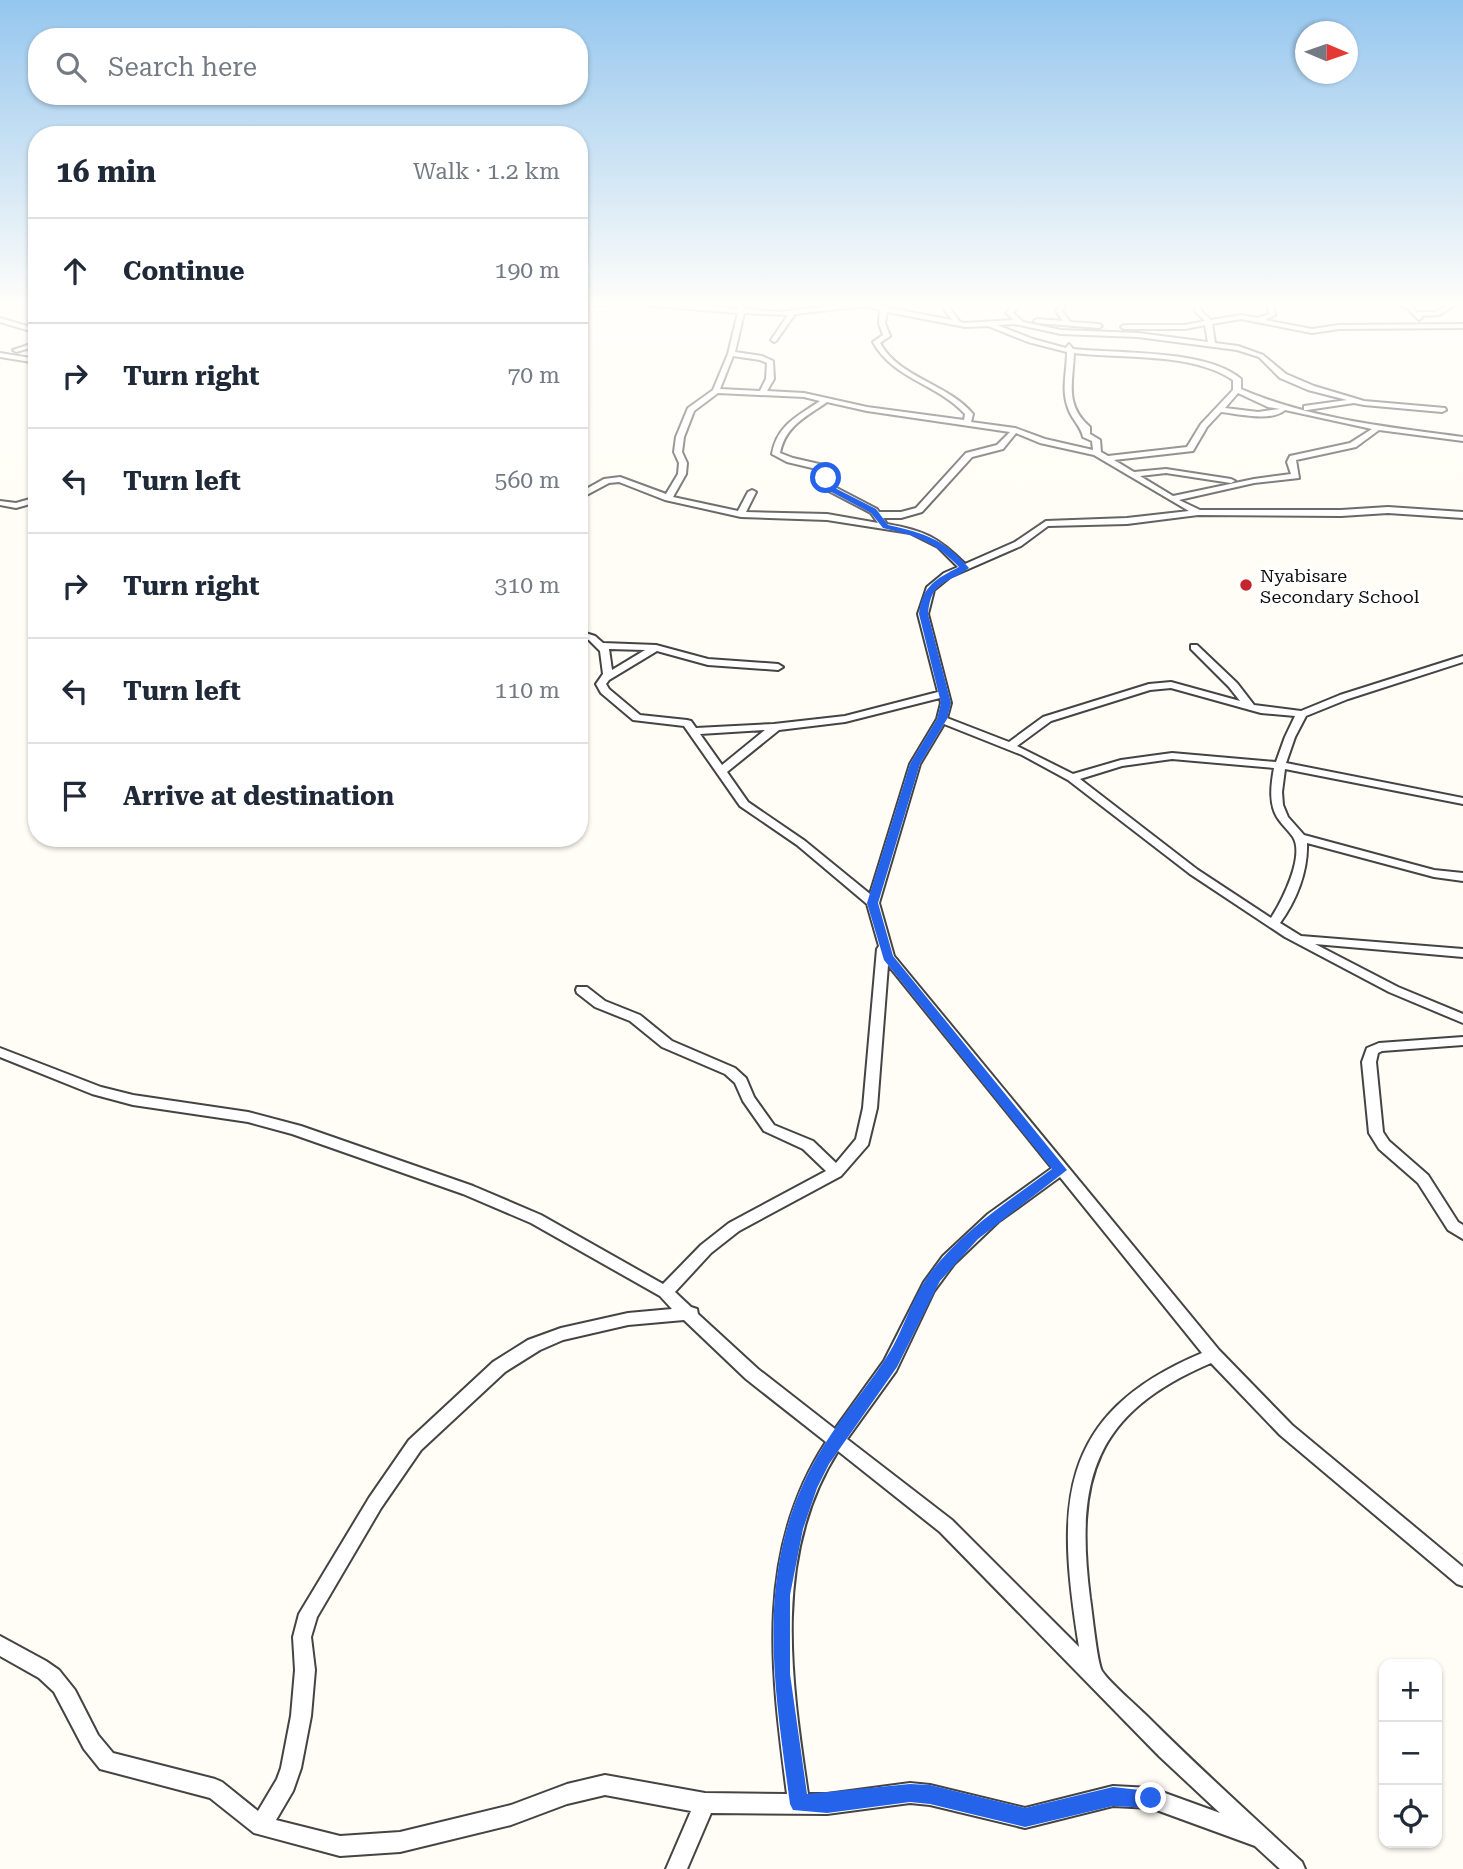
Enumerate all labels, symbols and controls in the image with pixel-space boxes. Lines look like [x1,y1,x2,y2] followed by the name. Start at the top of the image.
[1295,21,1358,84] north arrow
[28,28,588,105] search box
[52,48,90,86] icon: search
[108,52,257,82] text: Search here
[56,154,156,189] text: 16 min
[413,158,560,185] text: Walk · 1.2 km
[56,252,94,290] icon: ahead
[123,256,245,286] text: Continue
[495,257,560,284] text: 190 m
[56,357,94,395] icon: right
[123,361,259,391] text: Turn right
[507,362,560,389] text: 70 m
[56,462,94,500] icon: left
[810,462,841,493] route start
[123,466,241,496] text: Turn left
[495,467,560,494] text: 560 m
[1260,565,1420,607] place label: Nyabisare Secondary School
[56,567,94,605] icon: right
[123,571,259,601] text: Turn right
[495,572,560,599] text: 310 m
[1238,577,1254,593] marker: Nyabisare Secondary School
[56,672,94,710] icon: left
[123,676,241,706] text: Turn left
[495,677,560,704] text: 110 m
[56,777,94,815] icon: arrive
[123,781,394,811] text: Arrive at destination
[1379,1659,1442,1848] map controls
[1379,1659,1442,1722] button: +
[1379,1722,1442,1785] button: −
[1135,1782,1166,1813] route end
[1379,1785,1442,1848] button: locate

